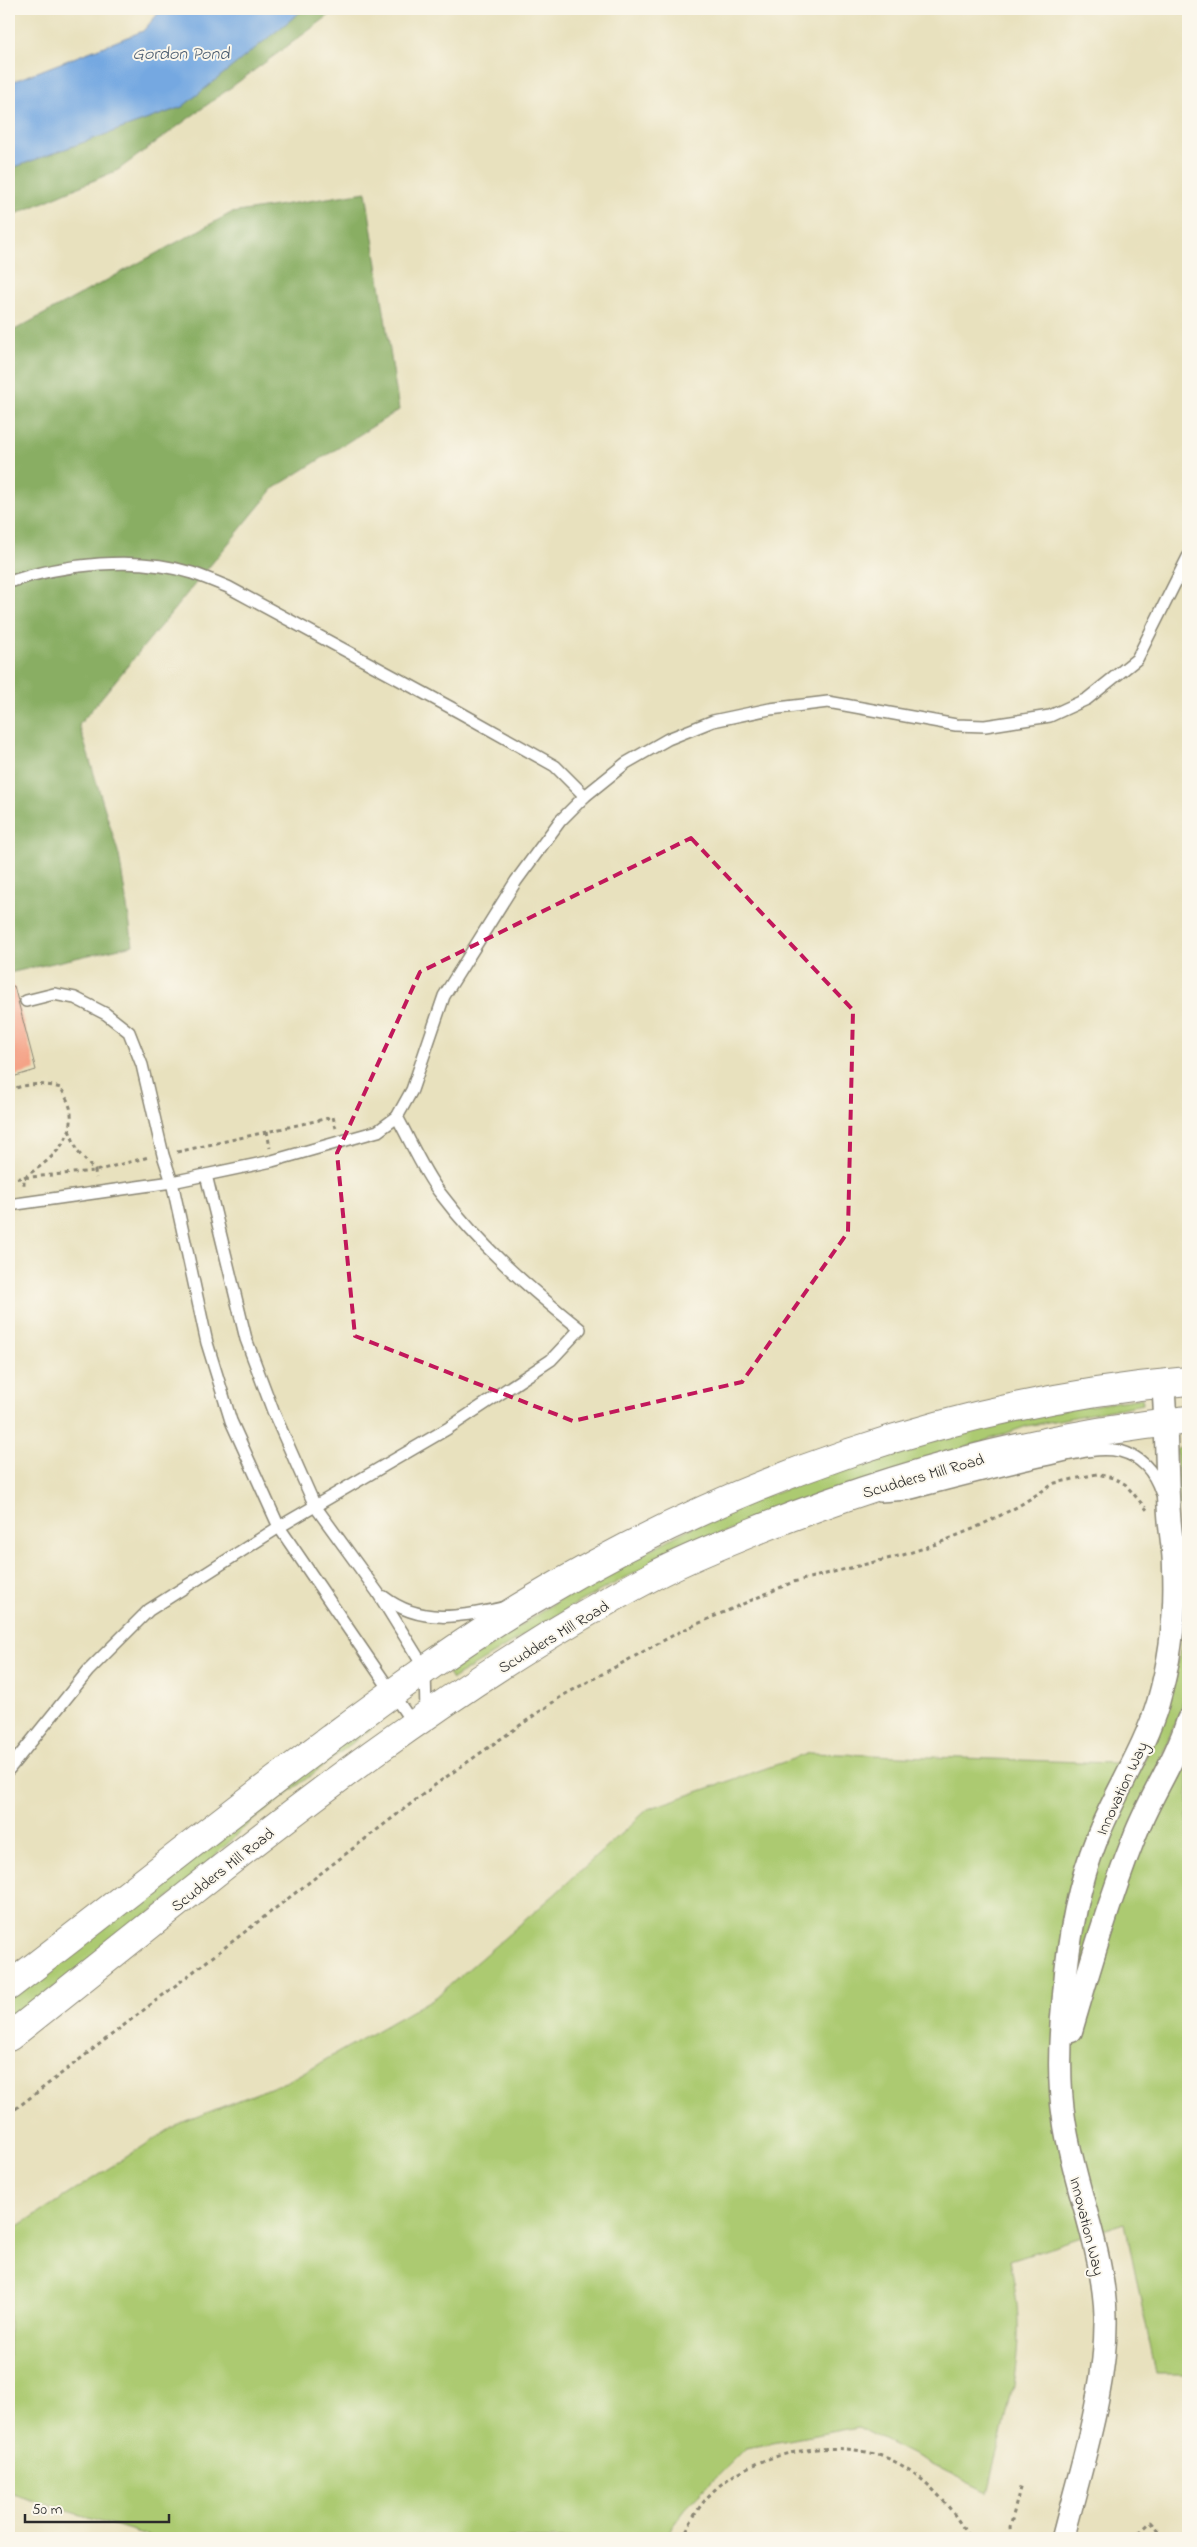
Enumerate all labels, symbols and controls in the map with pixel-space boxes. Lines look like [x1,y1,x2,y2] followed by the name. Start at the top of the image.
[133,42,230,68] water label: Gordon Pond
[860,1448,987,1506] street label: Scudders Mill Road
[494,1595,614,1680] street label: Scudders Mill Road
[1091,1738,1155,1840] street label: Innovation Way
[166,1822,280,1919] street label: Scudders Mill Road
[1062,2175,1110,2279] street label: Innovation Way
[25,2492,169,2524] scale bar
[32,2499,63,2521] text: 50 m

